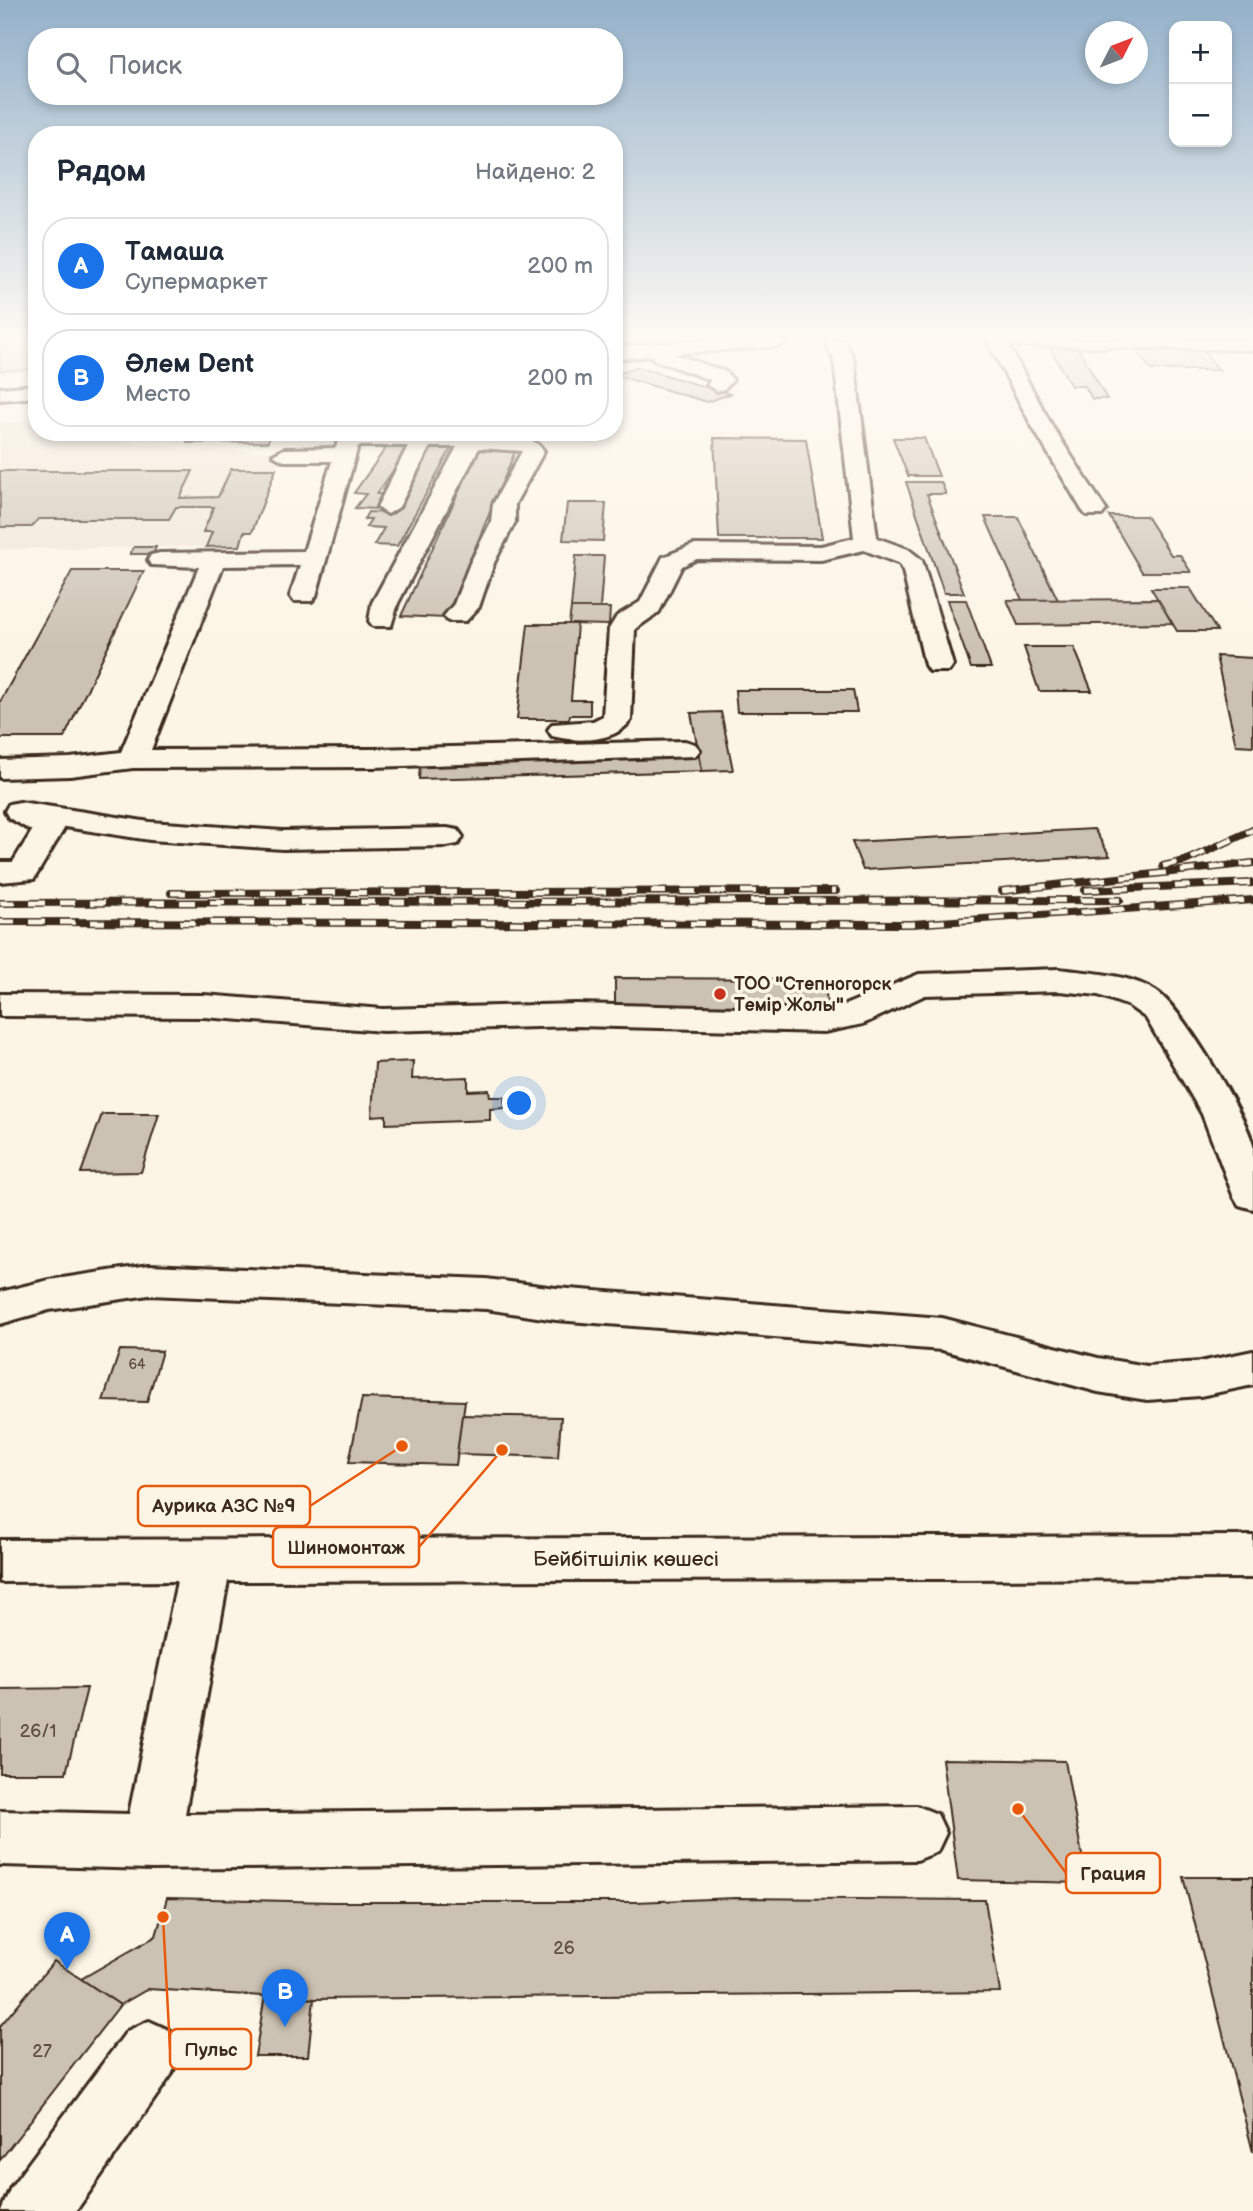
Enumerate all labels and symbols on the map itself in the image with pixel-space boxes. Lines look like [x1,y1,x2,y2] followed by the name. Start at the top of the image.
[1085,21,1148,84] north arrow
[734,974,891,1016] place label: ТОО "Степногорск Темiр Жолы"
[712,986,728,1002] marker: ТОО "Степногорск Темiр Жолы"
[502,1086,536,1120] your location
[128,1356,146,1373] house number: 64
[138,1486,310,1526] callout: Аурика АЗС №9
[151,1495,296,1518] text: Аурика АЗС №9
[273,1527,419,1567] callout: Шиномонтаж
[287,1537,406,1560] text: Шиномонтаж
[533,1547,719,1572] street label: Бейбітшілік көшесі
[20,1721,56,1742] house number: 26/1
[1066,1853,1160,1893] callout: Грация
[1080,1863,1146,1886] text: Грация
[44,1912,90,1970] pin: A
[553,1938,575,1959] house number: 26
[262,1969,308,2027] pin: B
[170,2029,251,2069] callout: Пульс
[184,2039,238,2062] text: Пульс
[32,2041,52,2062] house number: 27

